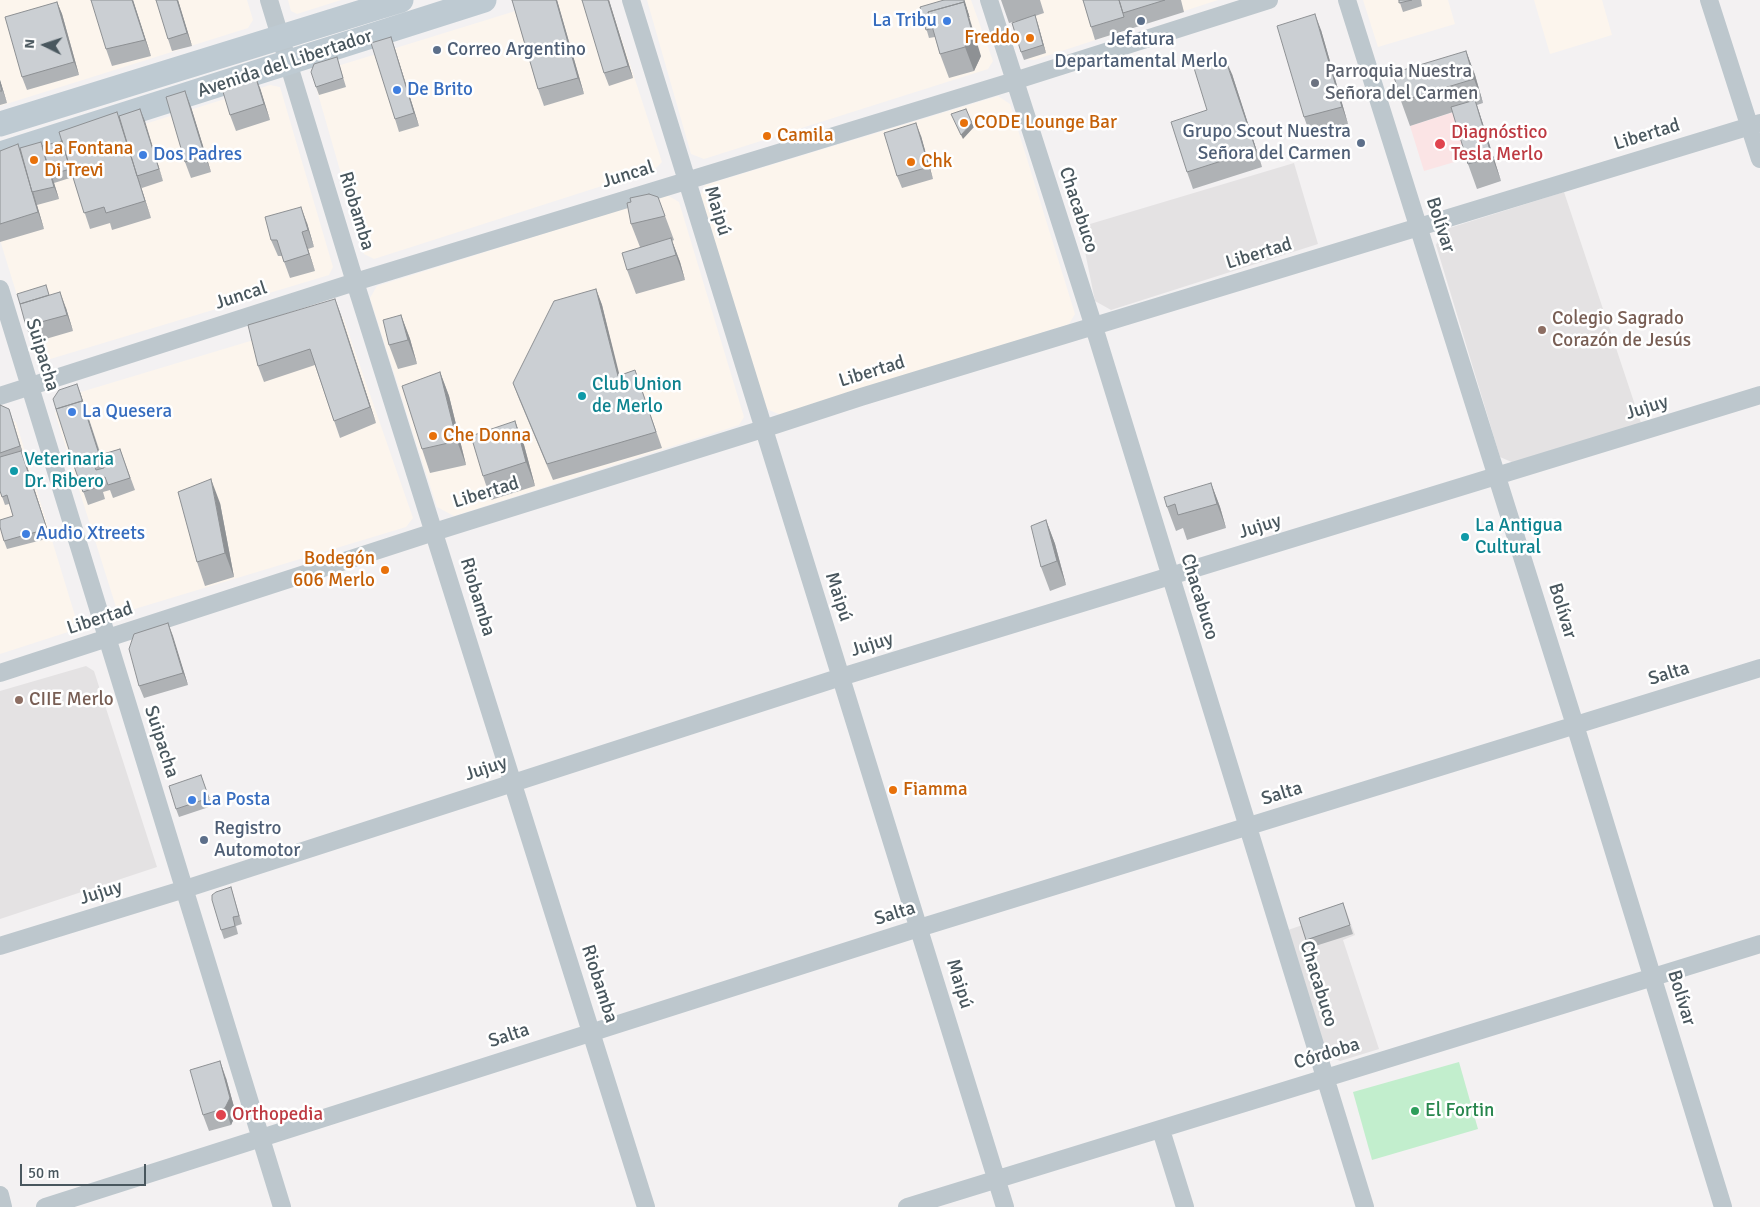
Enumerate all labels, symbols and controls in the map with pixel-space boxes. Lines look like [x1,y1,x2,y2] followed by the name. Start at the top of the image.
[872,10,937,32] place label: La Tribu
[941,15,953,27] marker: La Tribu
[1135,15,1147,27] marker: Jefatura Departamental Merlo
[20,20,70,70] north arrow
[195,25,375,103] street label: Avenida del Libertador
[964,27,1020,49] place label: Freddo
[1054,29,1228,73] place label: Jefatura Departamental Merlo
[1024,32,1036,44] marker: Freddo
[21,38,38,49] text: N
[447,39,586,61] place label: Correo Argentino
[431,44,443,56] marker: Correo Argentino
[1325,61,1478,105] place label: Parroquia Nuestra Señora del Carmen
[1309,77,1321,89] marker: Parroquia Nuestra Señora del Carmen
[407,79,473,101] place label: De Brito
[391,84,403,96] marker: De Brito
[974,112,1117,134] place label: CODE Lounge Bar
[1611,114,1683,156] street label: Libertad
[958,117,970,129] marker: CODE Lounge Bar
[1183,121,1351,165] place label: Grupo Scout Nuestra Señora del Carmen
[1451,122,1547,166] place label: Diagnóstico Tesla Merlo
[777,125,834,147] place label: Camila
[761,130,773,142] marker: Camila
[1355,137,1367,149] marker: Grupo Scout Nuestra Señora del Carmen
[1433,137,1447,151] marker: Diagnóstico Tesla Merlo
[44,138,133,182] place label: La Fontana Di Trevi
[153,144,242,166] place label: Dos Padres
[137,149,149,161] marker: Dos Padres
[921,151,952,173] place label: Chk
[28,154,40,166] marker: La Fontana Di Trevi
[599,156,657,194] street label: Juncal
[905,156,917,168] marker: Chk
[1053,164,1103,256] street label: Chacabuco
[333,169,379,253] street label: Riobamba
[699,183,735,239] street label: Maipú
[1420,194,1460,256] street label: Bolívar
[1223,233,1295,275] street label: Libertad
[212,277,270,315] street label: Juncal
[1552,308,1691,352] place label: Colegio Sagrado Corazón de Jesús
[20,316,64,394] street label: Suipacha
[1536,324,1548,336] marker: Colegio Sagrado Corazón de Jesús
[836,351,908,393] street label: Libertad
[592,374,682,418] place label: Club Union de Merlo
[576,390,588,402] marker: Club Union de Merlo
[1623,391,1671,425] street label: Jujuy
[82,401,172,423] place label: La Quesera
[66,406,78,418] marker: La Quesera
[443,425,531,447] place label: Che Donna
[427,430,439,442] marker: Che Donna
[24,449,114,493] place label: Veterinaria Dr. Ribero
[8,465,20,477] marker: Veterinaria Dr. Ribero
[450,472,522,514] street label: Libertad
[1236,510,1284,544] street label: Jujuy
[1475,515,1563,559] place label: La Antigua Cultural
[36,523,145,545] place label: Audio Xtreets
[20,528,32,540] marker: Audio Xtreets
[1459,531,1471,543] marker: La Antigua Cultural
[293,548,375,592] place label: Bodegón 606 Merlo
[1175,551,1223,643] street label: Chacabuco
[454,555,500,639] street label: Riobamba
[379,564,391,576] marker: Bodegón 606 Merlo
[819,569,857,625] street label: Maipú
[1543,580,1581,642] street label: Bolívar
[64,598,136,640] street label: Libertad
[848,628,896,662] street label: Jujuy
[1646,657,1692,691] street label: Salta
[29,689,114,711] place label: CIIE Merlo
[13,694,25,706] marker: CIIE Merlo
[139,703,183,781] street label: Suipacha
[462,751,510,787] street label: Jujuy
[1259,777,1305,811] street label: Salta
[903,779,968,801] place label: Fiamma
[887,784,899,796] marker: Fiamma
[202,789,270,811] place label: La Posta
[186,794,198,806] marker: La Posta
[214,818,300,862] place label: Registro Automotor
[198,834,210,846] marker: Registro Automotor
[77,876,125,910] street label: Jujuy
[872,897,918,931] street label: Salta
[1294,938,1342,1030] street label: Chacabuco
[576,942,622,1026] street label: Riobamba
[941,956,977,1012] street label: Maipú
[1662,967,1700,1029] street label: Bolívar
[486,1019,532,1053] street label: Salta
[1291,1033,1363,1075] street label: Córdoba
[1425,1100,1494,1122] place label: El Fortin
[232,1104,323,1126] place label: Orthopedia
[1409,1105,1421,1117] marker: El Fortin
[214,1108,228,1122] marker: Orthopedia
[22,1154,149,1186] scale bar
[28,1164,59,1182] text: 50 m

